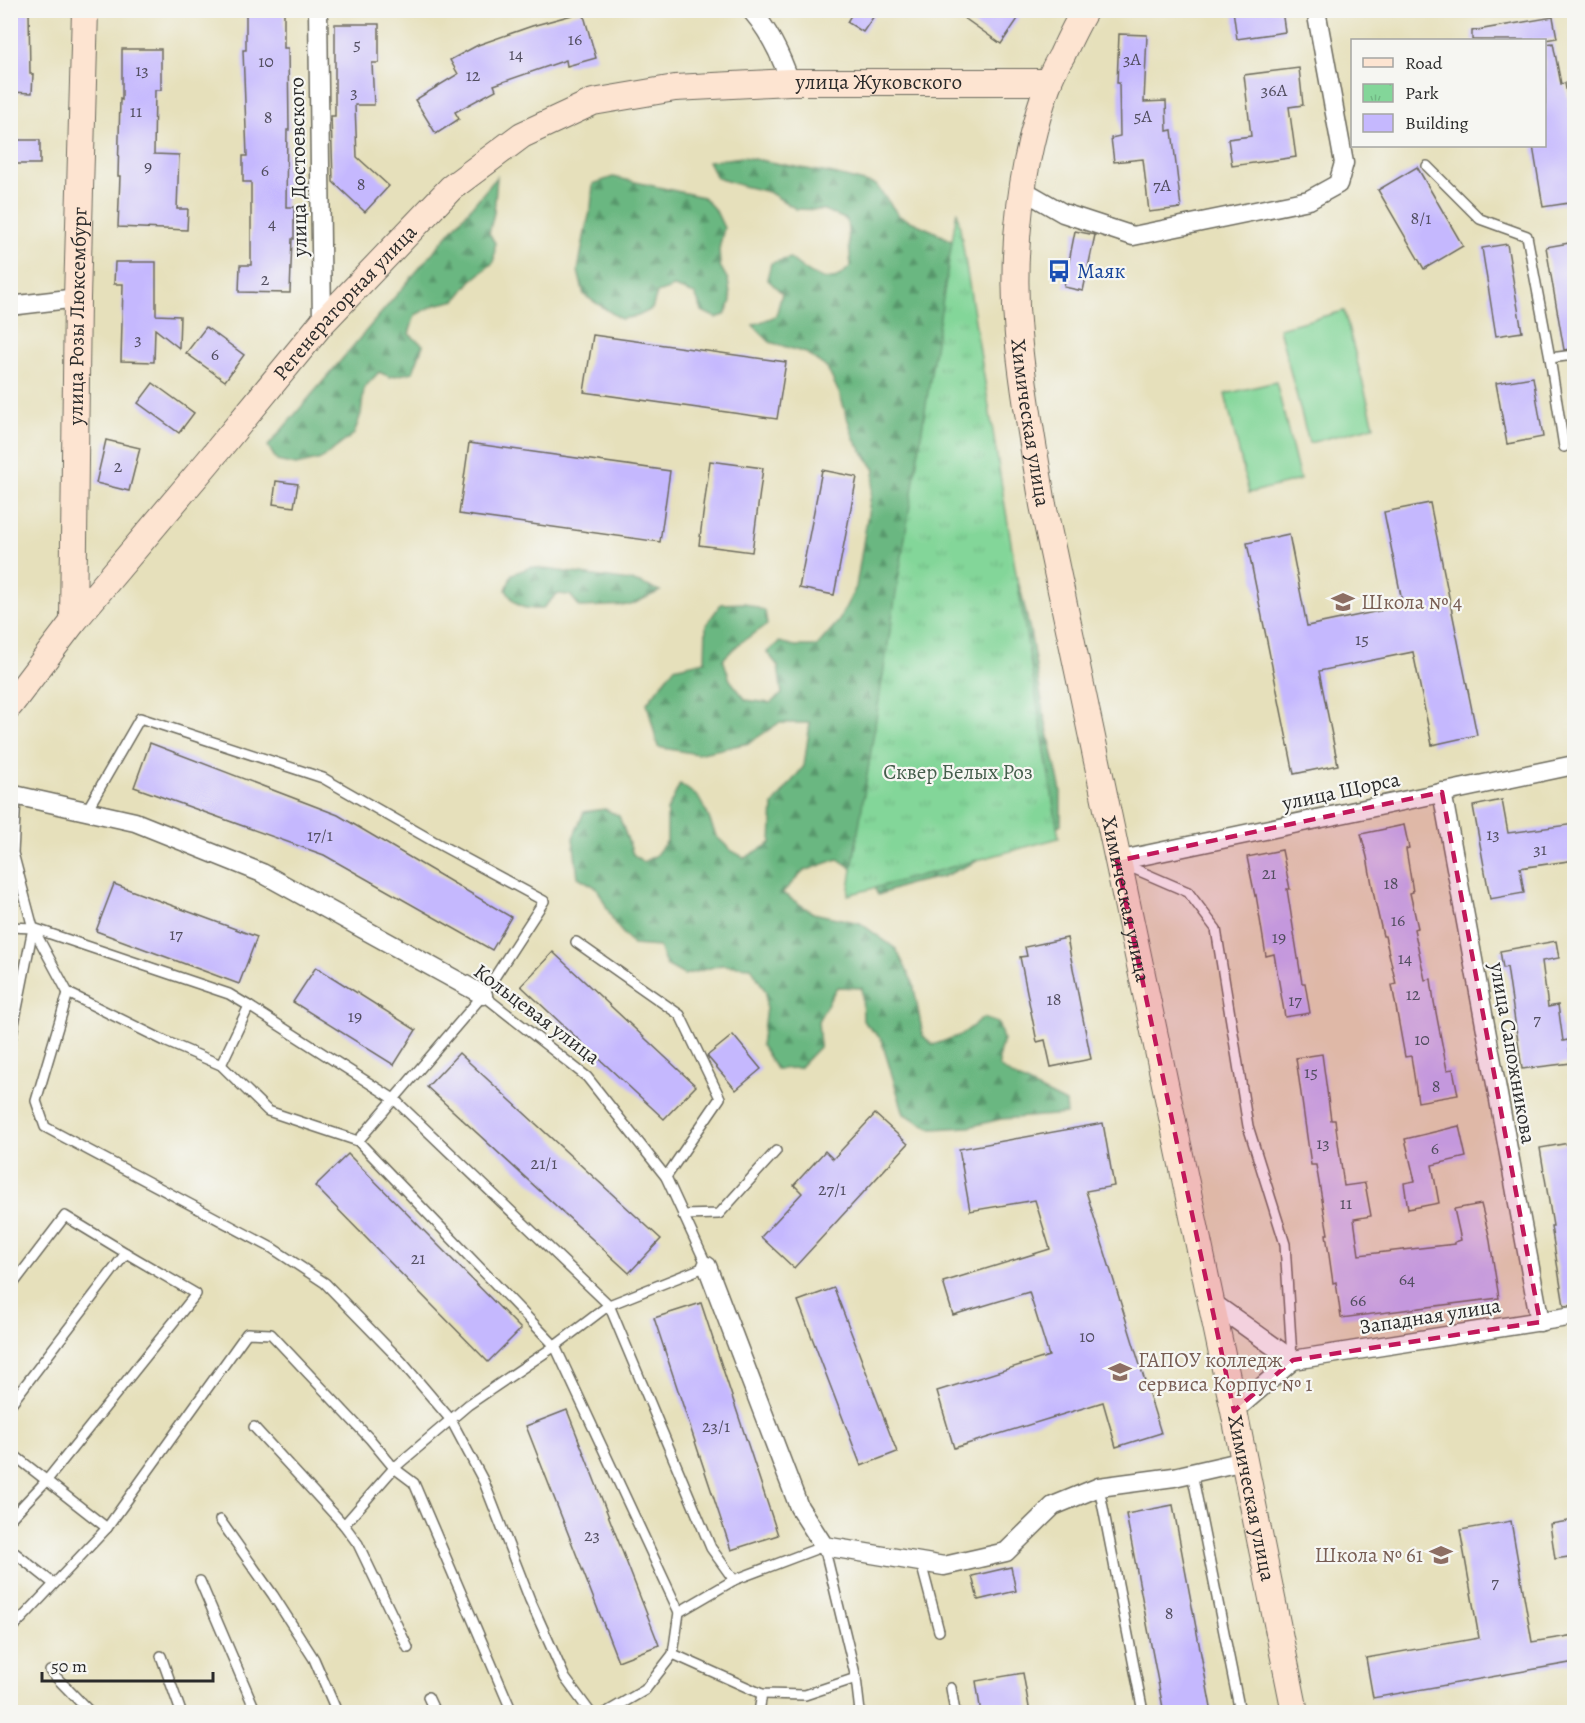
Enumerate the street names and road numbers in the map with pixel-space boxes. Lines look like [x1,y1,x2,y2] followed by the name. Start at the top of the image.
[794,68,962,96] street label: улица Жуковского
[282,77,314,258] street label: улица Достоевского
[61,206,94,426] street label: улица Розы Люксембург
[267,218,423,386] street label: Регенераторная улица
[1004,337,1057,509] street label: Химическая улица
[1279,765,1403,817] street label: улица Щорса
[1095,813,1157,985] street label: Химическая улица
[468,957,606,1071] street label: Кольцевая улица
[1483,959,1543,1146] street label: улица Сапожникова
[1357,1291,1503,1341] street label: Западная улица
[1221,1412,1282,1584] street label: Химическая улица

